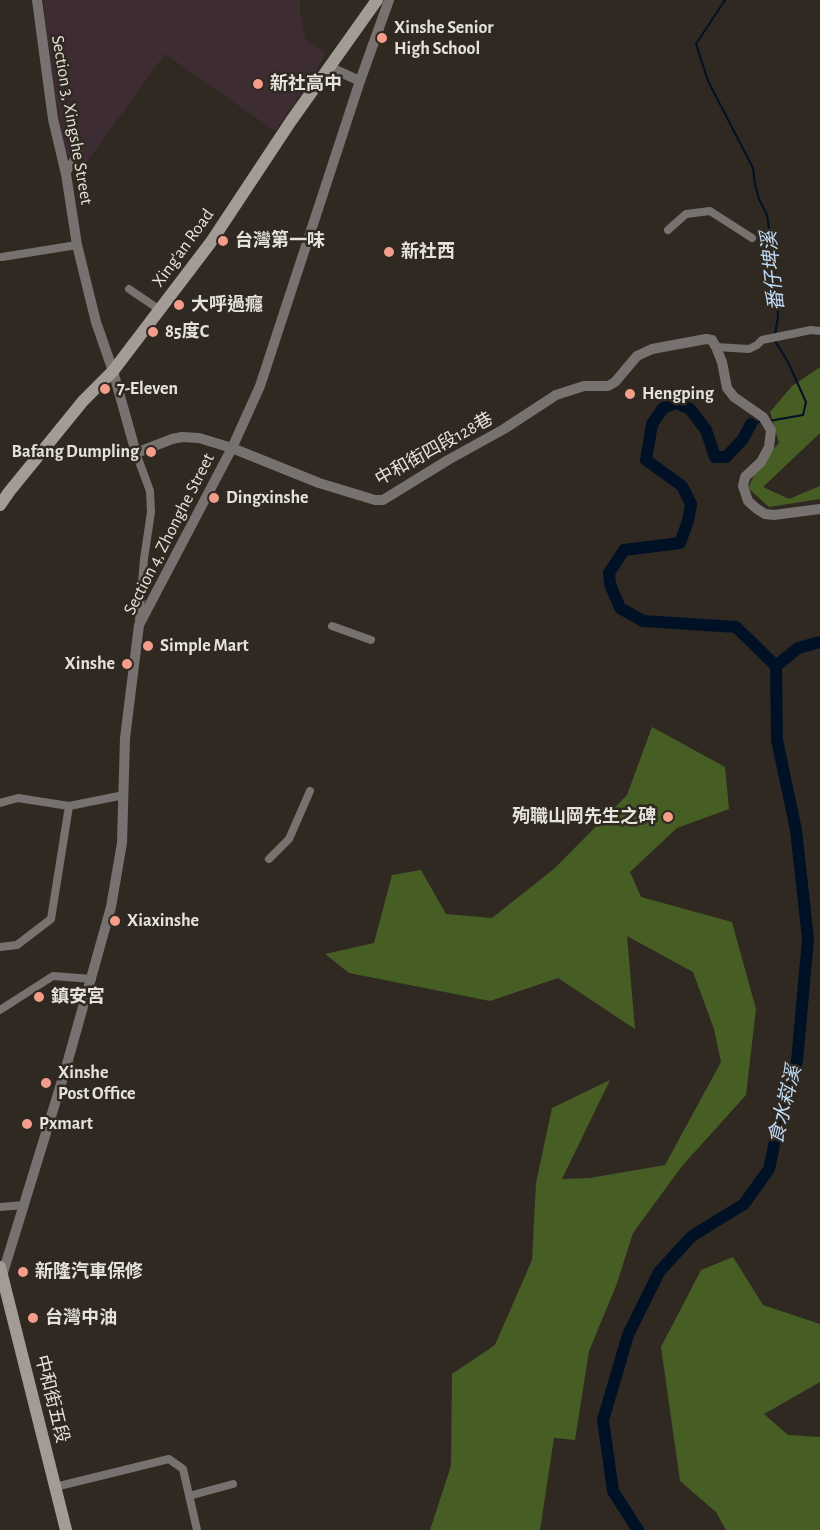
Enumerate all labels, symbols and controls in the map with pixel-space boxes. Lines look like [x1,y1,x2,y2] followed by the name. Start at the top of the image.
[394,17,494,60] place label: Xinshe Senior High School
[375,31,389,45] marker: Xinshe Senior High School
[46,34,98,206] street label: Section 3, Xingshe Street
[270,73,342,95] place label: 新社高中
[251,77,265,91] marker: 新社高中
[147,205,219,291] street label: Xing'an Road
[235,230,325,252] place label: 台灣第一味
[757,230,789,312] water label: 番仔埤溪
[216,234,230,248] marker: 台灣第一味
[401,241,455,263] place label: 新社西
[382,245,396,259] marker: 新社西
[191,294,263,316] place label: 大呼過癮
[172,298,186,312] marker: 大呼過癮
[165,321,209,343] place label: 85度C
[146,325,160,339] marker: 85度C
[117,378,178,400] place label: 7-Eleven
[98,382,112,396] marker: 7-Eleven
[642,383,714,405] place label: Hengping
[623,387,637,401] marker: Hengping
[372,408,496,490] street label: 中和街四段128巷
[12,441,139,463] place label: Bafang Dumpling
[144,445,158,459] marker: Bafang Dumpling
[119,449,219,619] street label: Section 4, Zhonghe Street
[226,487,309,509] place label: Dingxinshe
[207,491,221,505] marker: Dingxinshe
[160,635,249,657] place label: Simple Mart
[141,639,155,653] marker: Simple Mart
[65,653,115,675] place label: Xinshe
[120,657,134,671] marker: Xinshe
[512,806,656,828] place label: 殉職山岡先生之碑
[661,810,675,824] marker: 殉職山岡先生之碑
[127,910,199,932] place label: Xiaxinshe
[108,914,122,928] marker: Xiaxinshe
[51,986,105,1008] place label: 鎮安宮
[32,990,46,1004] marker: 鎮安宮
[58,1062,136,1104] place label: Xinshe Post Office
[764,1063,806,1147] water label: 食水嵙溪
[39,1076,53,1090] marker: Xinshe Post Office
[39,1113,93,1135] place label: Pxmart
[20,1117,34,1131] marker: Pxmart
[35,1261,143,1283] place label: 新隆汽車保修
[16,1265,30,1279] marker: 新隆汽車保修
[45,1307,117,1329] place label: 台灣中油
[26,1311,40,1325] marker: 台灣中油
[31,1353,73,1445] street label: 中和街五段

